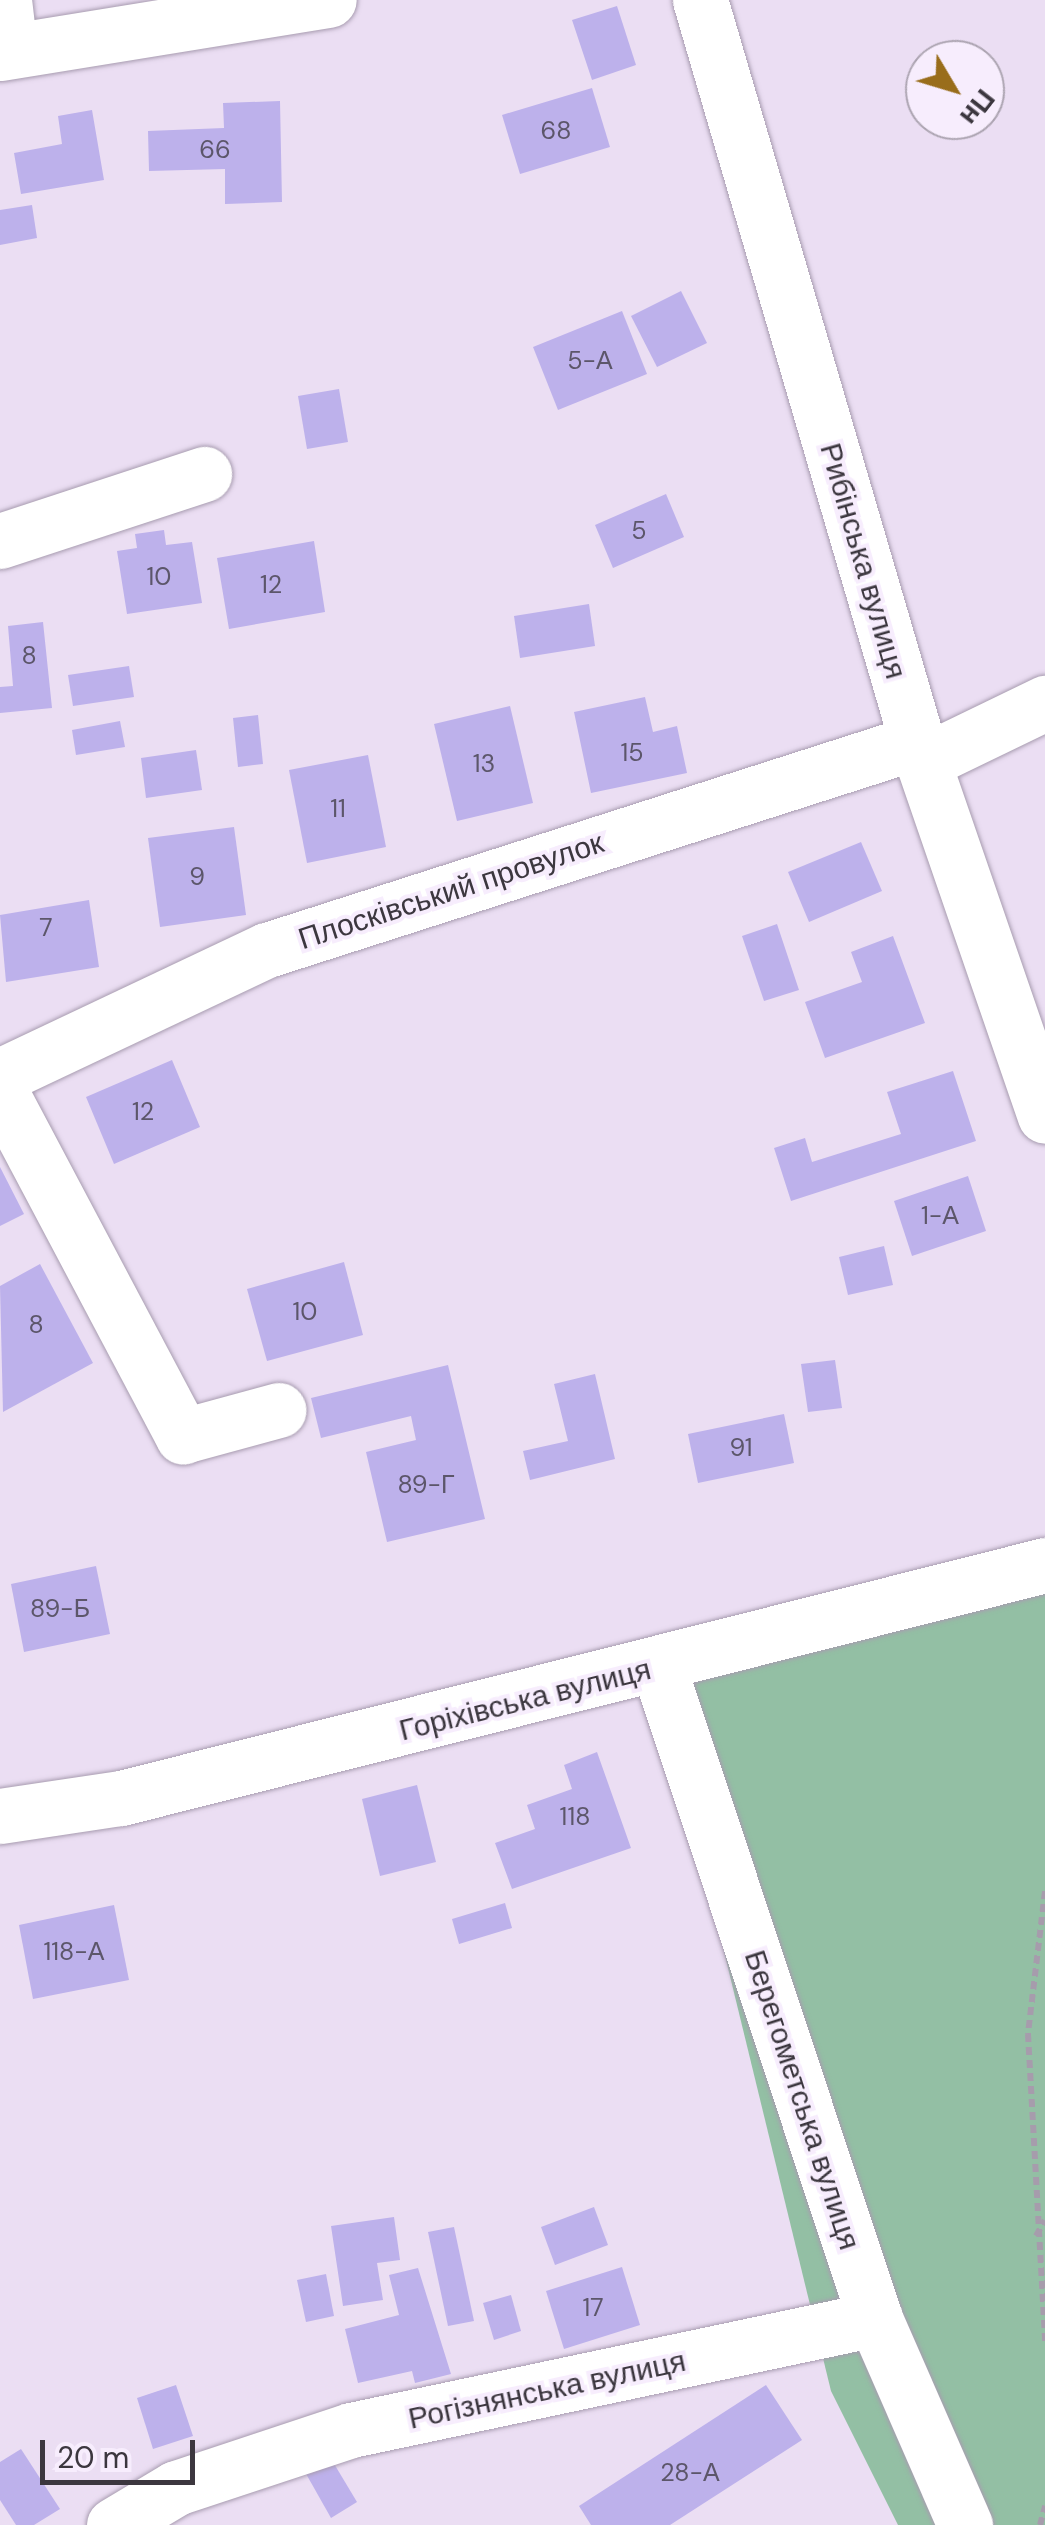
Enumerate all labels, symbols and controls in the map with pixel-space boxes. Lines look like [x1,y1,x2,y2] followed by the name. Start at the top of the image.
[905,40,1005,140] north arrow
[951,82,1003,134] text: Пн
[541,116,571,146] house number: 68
[199,135,231,165] house number: 66
[567,346,613,376] house number: 5-А
[812,439,914,683] street label: Рибінська вулиця
[631,516,647,546] house number: 5
[147,562,171,592] house number: 10
[260,570,282,600] house number: 12
[21,641,37,671] house number: 8
[620,738,644,768] house number: 15
[473,749,495,779] house number: 13
[330,794,346,824] house number: 11
[294,825,608,957] street label: Плосківський провулок
[189,862,205,892] house number: 9
[39,913,53,943] house number: 7
[132,1097,154,1127] house number: 12
[921,1201,959,1231] house number: 1-А
[293,1297,317,1327] house number: 10
[28,1310,44,1340] house number: 8
[729,1433,753,1463] house number: 91
[397,1470,455,1500] house number: 89-Г
[30,1594,90,1624] house number: 89-Б
[396,1651,654,1749] street label: Горіхівська вулиця
[560,1802,590,1832] house number: 118
[44,1937,104,1967] house number: 118-А
[737,1946,867,2254] street label: Берегометська вулиця
[582,2293,604,2323] house number: 17
[405,2343,689,2437] street label: Рогізнянська вулиця
[45,2420,200,2482] scale bar
[57,2438,129,2477] text: 20 m
[660,2458,720,2488] house number: 28-А

